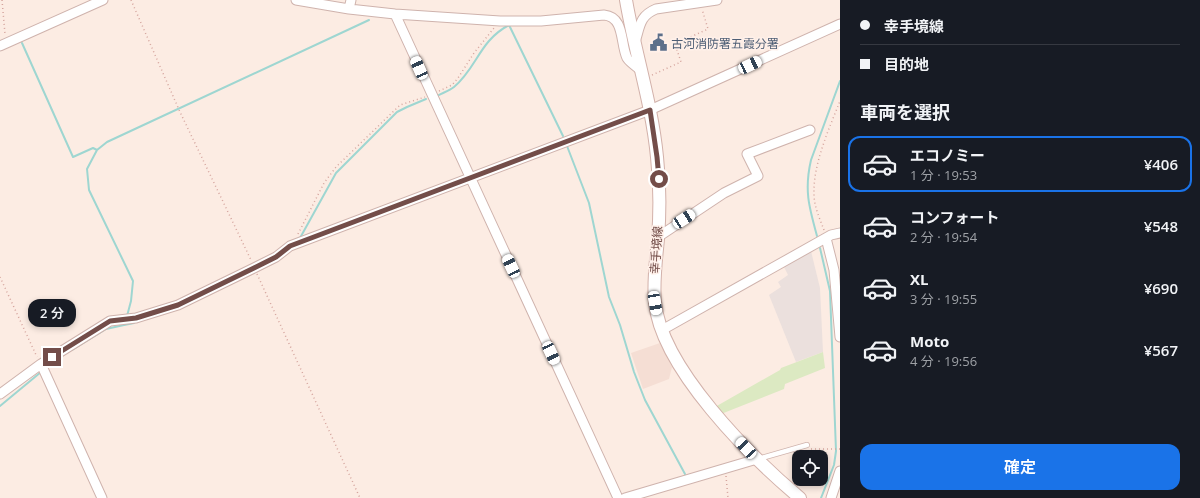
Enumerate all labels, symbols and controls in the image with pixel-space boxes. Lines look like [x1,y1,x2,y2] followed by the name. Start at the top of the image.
[884,16,944,36] text: 幸手境線
[648,33,668,53] public building icon: 古河消防署五霞分署
[671,35,779,52] place label: 古河消防署五霞分署
[737,54,763,76] car
[884,54,929,74] text: 目的地
[409,55,429,81] car
[860,100,950,124] text: 車両を選択
[910,145,985,165] text: エコノミー
[862,146,898,182] icon: car
[1144,154,1178,174] text: ¥406
[910,166,977,184] text: 1 分 · 19:53
[650,170,668,188] route start
[671,207,697,231] car
[910,207,1000,227] text: コンフォート
[862,208,898,244] icon: car
[1144,216,1178,236] text: ¥548
[646,225,666,275] street label: 幸手境線
[910,228,977,246] text: 2 分 · 19:54
[500,253,522,279] car
[910,269,928,289] text: XL
[862,270,898,306] icon: car
[1144,278,1178,298] text: ¥690
[647,290,663,316] car
[910,290,977,308] text: 3 分 · 19:55
[28,299,76,327] callout: 2 分
[40,304,64,322] text: 2 分
[910,331,949,351] text: Moto
[862,332,898,368] icon: car
[540,340,562,366] car
[1144,340,1178,360] text: ¥567
[43,348,61,366] route end
[910,352,977,370] text: 4 分 · 19:56
[733,435,759,461] car
[860,444,1180,490] button: 確定
[792,450,828,486] map controls
[792,450,828,486] button: locate

